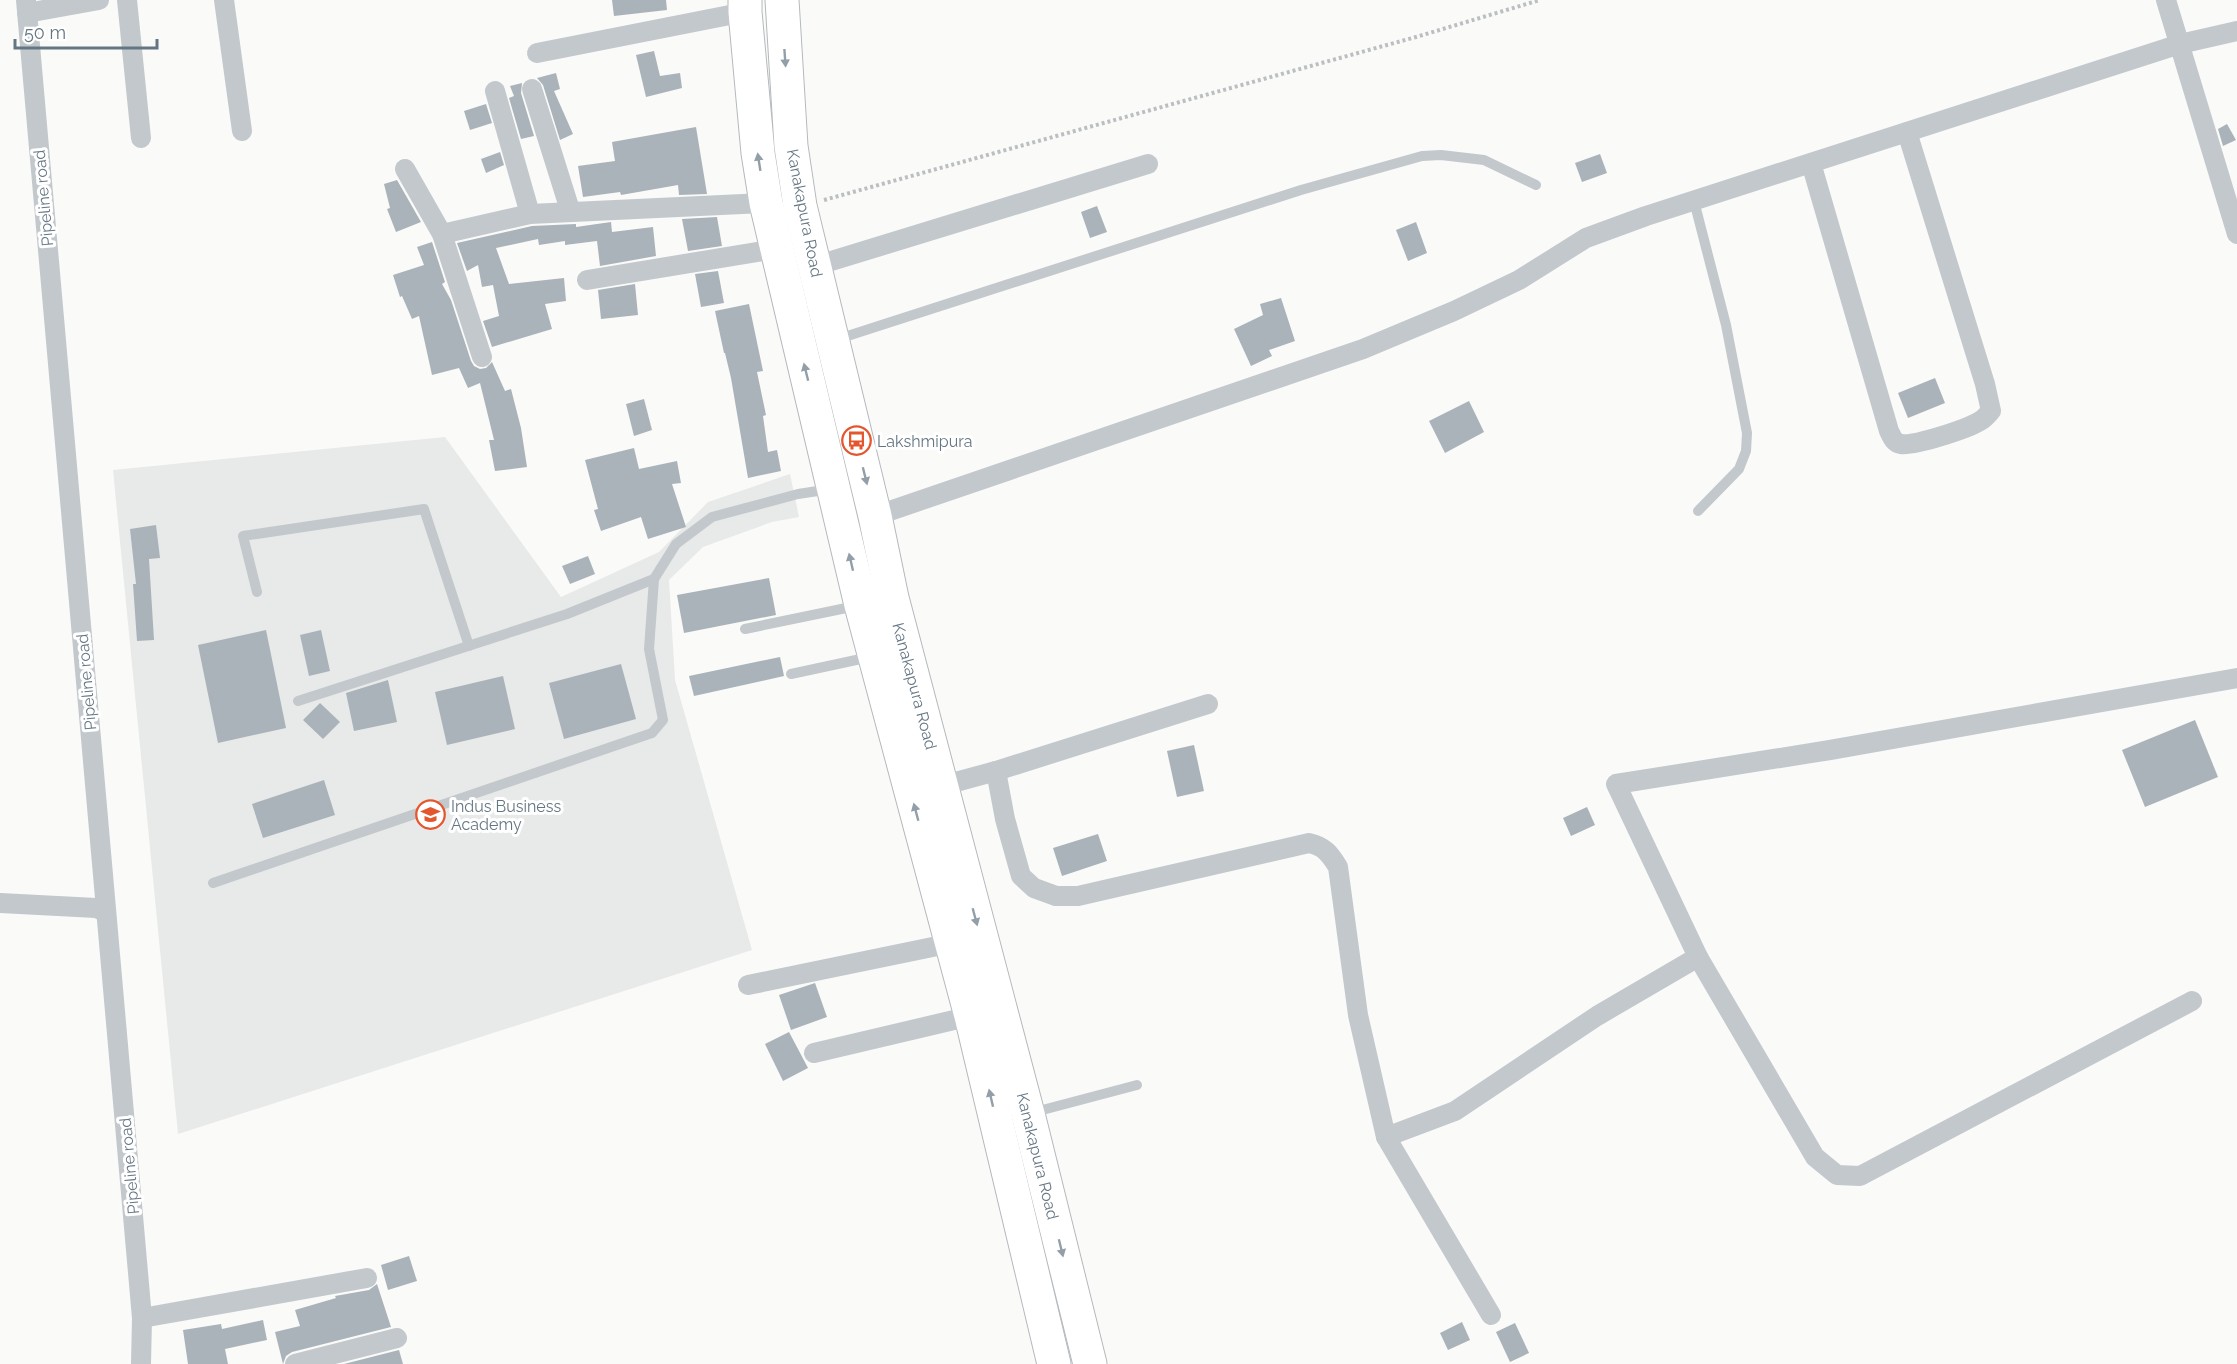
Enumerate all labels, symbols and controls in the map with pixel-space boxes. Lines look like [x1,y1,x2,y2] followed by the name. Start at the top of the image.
[15,12,158,50] scale bar
[24,22,66,43] text: 50 m
[781,49,790,68] one-way arrow
[783,147,826,279] street label: Kanakapura Road
[30,149,57,247] street label: Pipeline road
[754,152,763,171] one-way arrow
[800,363,810,382] one-way arrow
[840,425,872,457] bus stop icon: Lakshmipura
[877,432,972,451] place label: Lakshmipura
[860,467,870,485] one-way arrow
[846,553,856,571] one-way arrow
[888,621,941,752] street label: Kanakapura Road
[73,633,100,731] street label: Pipeline road
[451,797,561,834] place label: Indus Business Academy
[414,799,446,831] school or university icon: Indus Business Academy
[911,802,921,821] one-way arrow
[971,908,980,926] one-way arrow
[985,1089,995,1108] one-way arrow
[1013,1091,1063,1222] street label: Kanakapura Road
[116,1117,143,1215] street label: Pipeline road
[1057,1239,1067,1257] one-way arrow

